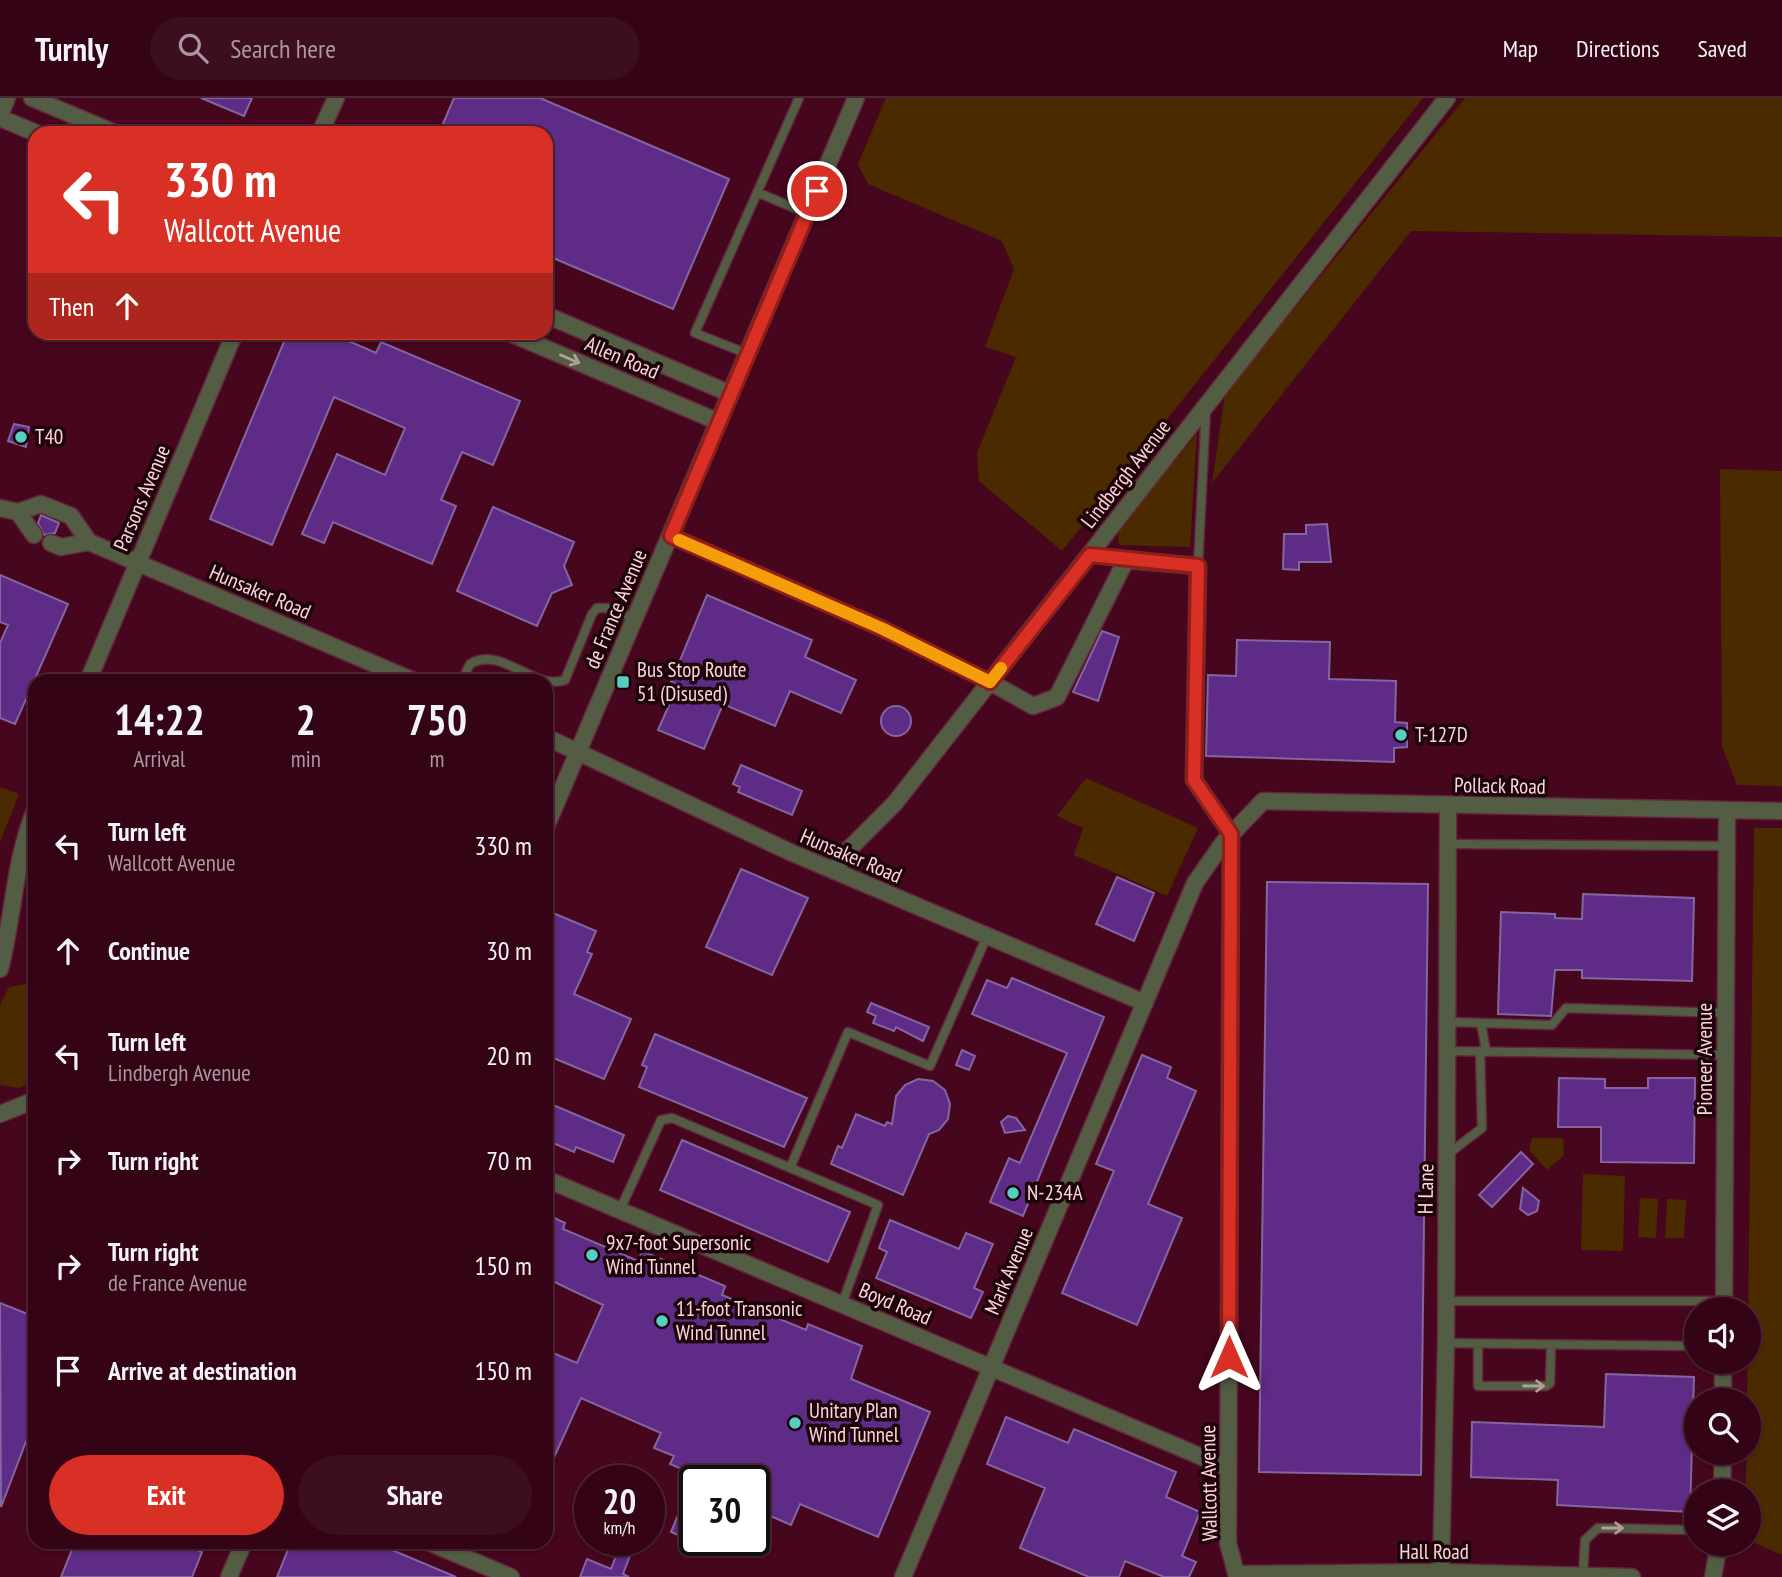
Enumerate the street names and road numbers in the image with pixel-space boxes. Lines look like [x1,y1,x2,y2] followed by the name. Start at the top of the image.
[581,330,663,385] street label: Allen Road
[1075,414,1176,533] street label: Lindbergh Avenue
[107,441,176,555] street label: Parsons Avenue
[578,545,653,673] street label: de France Avenue
[205,558,315,625] street label: Hunsaker Road
[1454,771,1546,800] street label: Pollack Road
[796,822,906,889] street label: Hunsaker Road
[1691,1003,1718,1115] street label: Pioneer Avenue
[1412,1164,1439,1214] street label: H Lane
[978,1223,1039,1319] street label: Mark Avenue
[855,1276,935,1331] street label: Boyd Road
[1194,1425,1223,1541] street label: Wallcott Avenue
[1399,1538,1469,1565] street label: Hall Road

